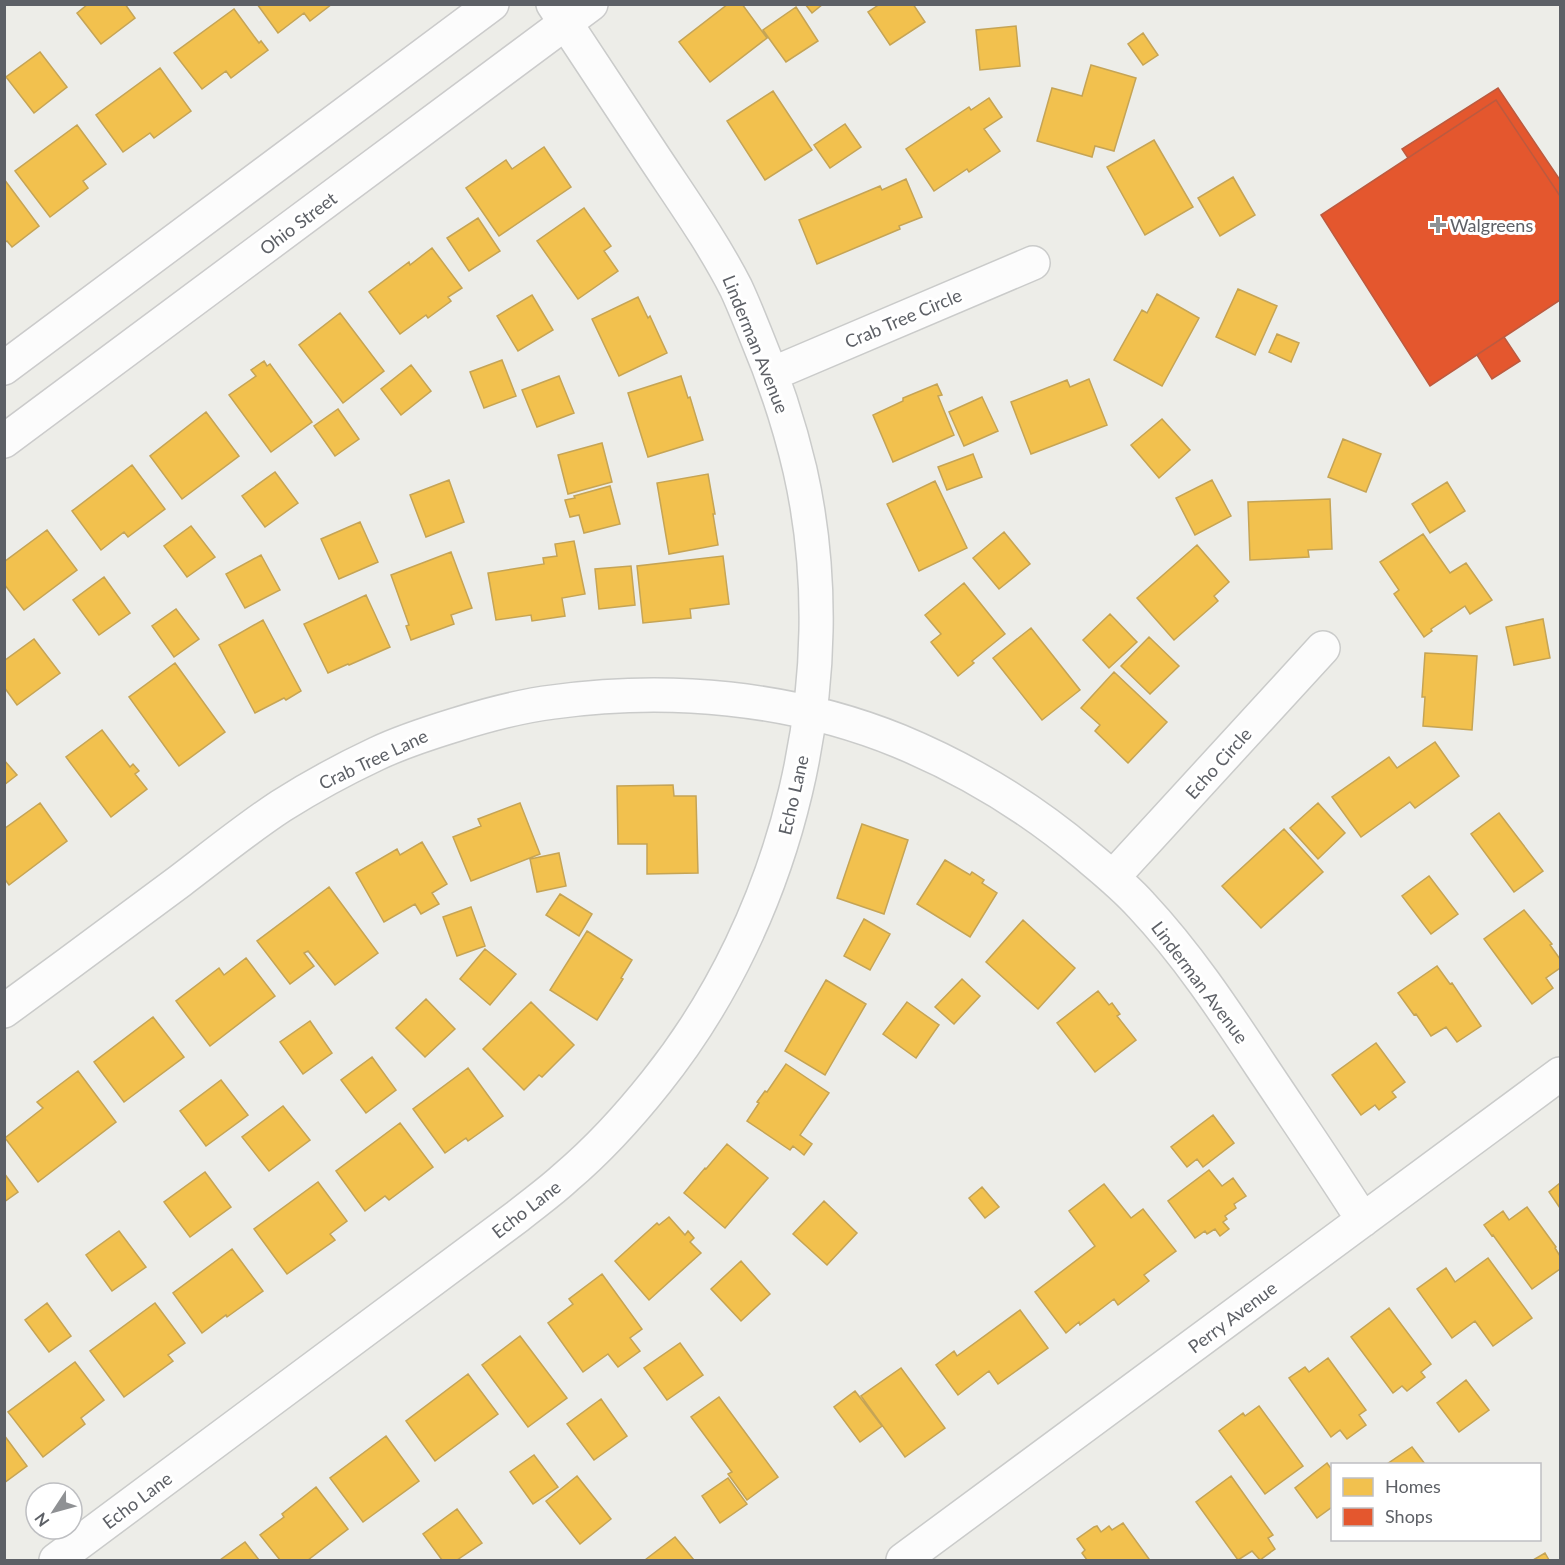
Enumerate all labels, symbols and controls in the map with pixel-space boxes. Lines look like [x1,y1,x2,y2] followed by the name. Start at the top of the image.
[255,187,341,259] street label: Ohio Street
[1450,214,1533,236] place label: Walgreens
[1431,218,1445,232] marker: Walgreens
[718,272,794,416] street label: Linderman Avenue
[841,283,965,353] street label: Crab Tree Circle
[1180,723,1256,803] street label: Echo Circle
[315,724,431,794] street label: Crab Tree Lane
[773,753,813,837] street label: Echo Lane
[1147,917,1253,1047] street label: Linderman Avenue
[487,1175,565,1243] street label: Echo Lane
[1183,1277,1281,1357] street label: Perry Avenue
[1331,1463,1541,1541] legend
[98,1467,176,1533] street label: Echo Lane
[1385,1475,1441,1497] text: Homes
[24,1481,84,1541] north arrow
[1385,1505,1433,1527] text: Shops
[30,1510,53,1531] text: N

